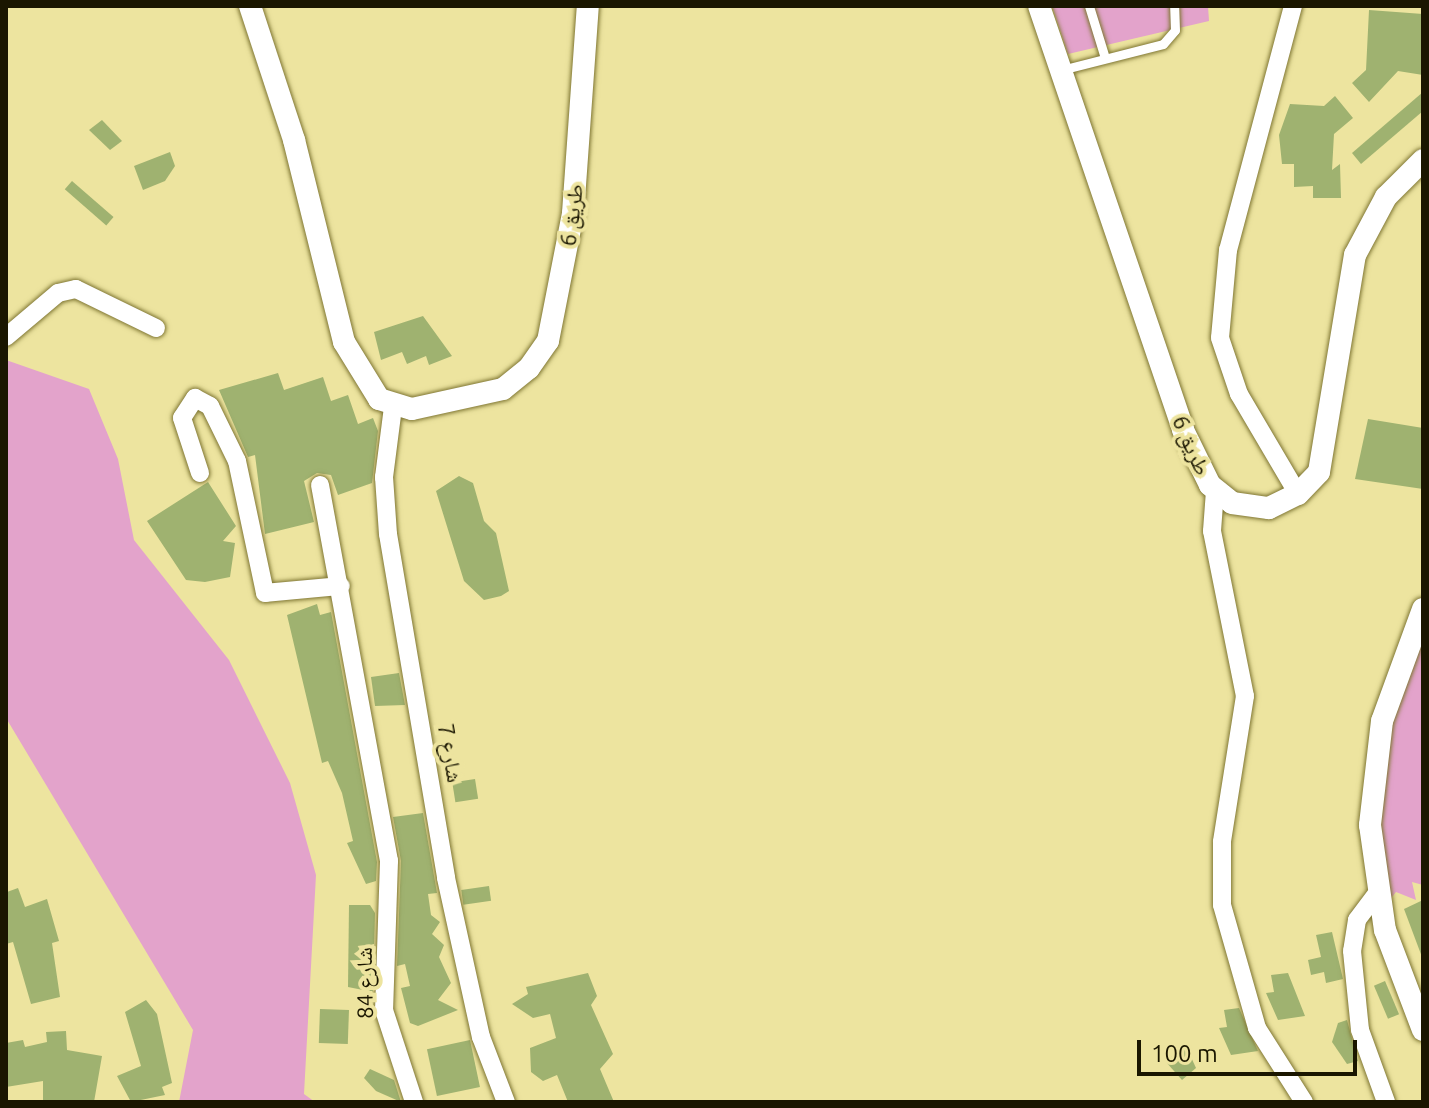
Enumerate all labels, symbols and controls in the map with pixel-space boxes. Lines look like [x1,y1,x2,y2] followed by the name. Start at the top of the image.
[554,182,588,248] street label: طريق 6
[1167,411,1217,479] street label: طريق 6
[433,722,469,784] street label: شارع 7
[350,947,378,1019] street label: شارع 84
[1141,1024,1361,1074] scale bar
[1151,1040,1218,1067] text: 100 m

